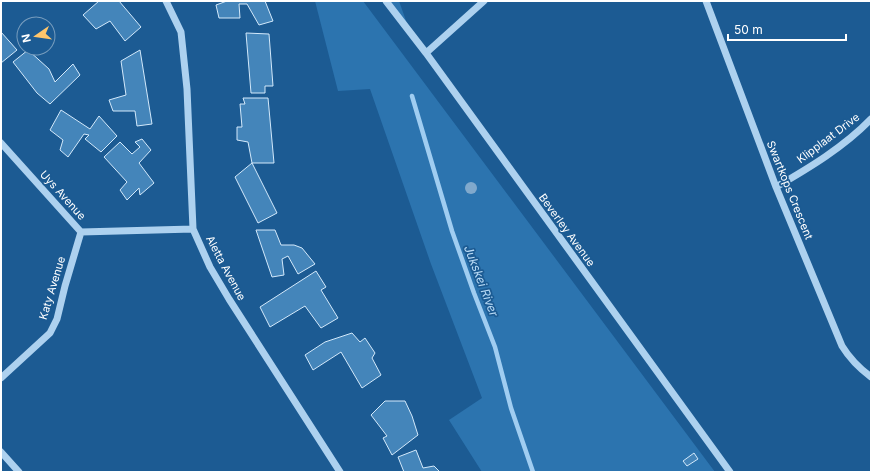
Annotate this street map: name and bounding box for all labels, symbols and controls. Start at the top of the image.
north arrow [16,16,56,56]
scale bar [728,16,846,42]
text: 50 m [734,22,763,37]
text: N [18,33,34,44]
street label: Klipplaat Drive [794,110,862,166]
street label: Swartkops Crescent [764,139,816,242]
street label: Uys Avenue [37,167,89,223]
street label: Beverley Avenue [536,191,598,269]
street label: Aletta Avenue [203,233,249,303]
water label: Jukskei River [461,243,502,319]
street label: Katy Avenue [36,255,68,321]

